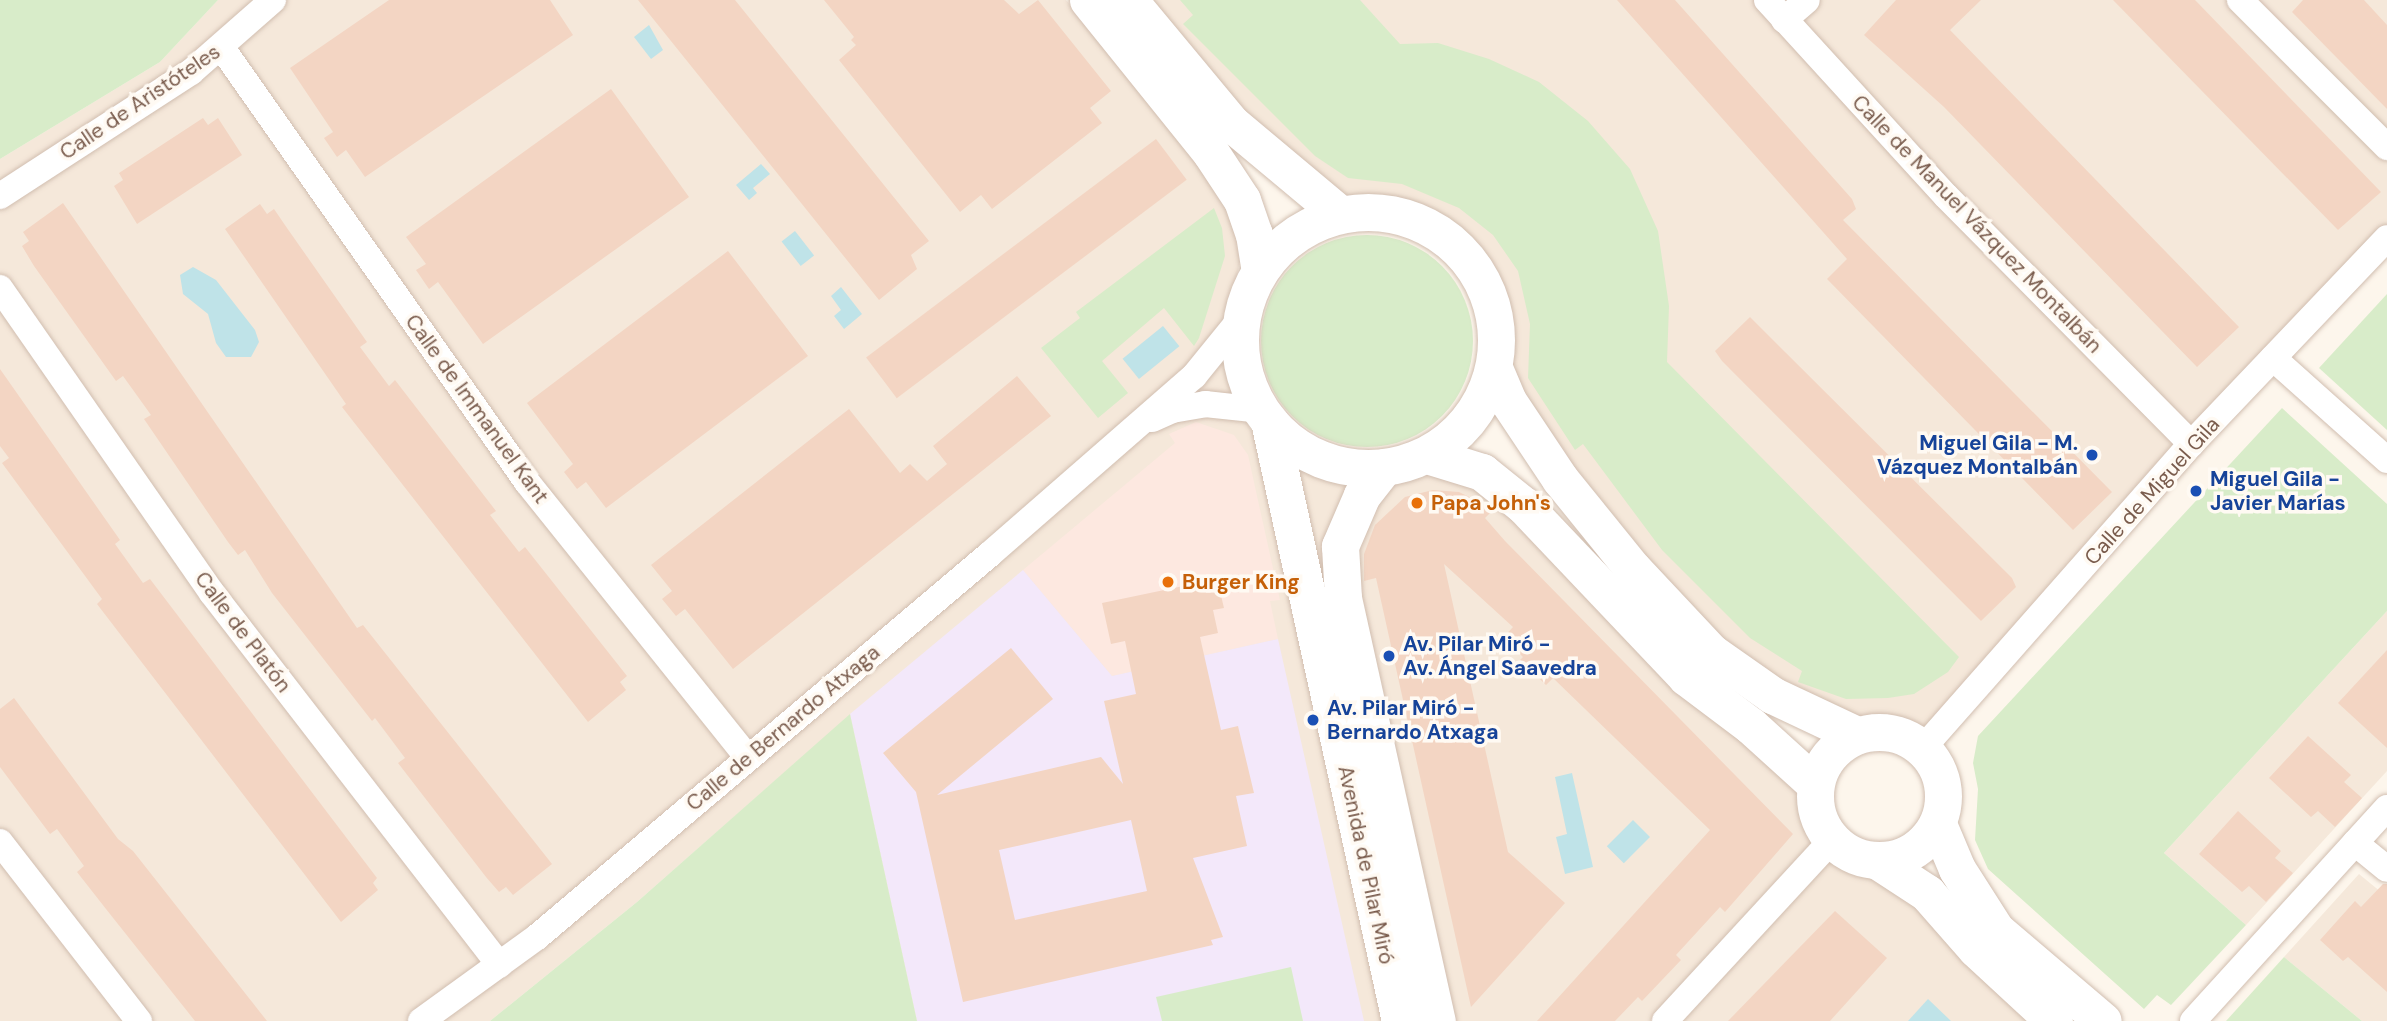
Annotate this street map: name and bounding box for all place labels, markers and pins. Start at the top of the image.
place label: Miguel Gila - M. Vázquez Montalbán [1877,430,2078,480]
marker: Miguel Gila - M. Vázquez Montalbán [2084,447,2100,463]
place label: Miguel Gila - Javier Marías [2210,466,2346,516]
marker: Miguel Gila - Javier Marías [2188,483,2204,499]
place label: Papa John's [1431,490,1551,516]
marker: Papa John's [1409,495,1425,511]
place label: Burger King [1182,569,1300,595]
marker: Burger King [1160,574,1176,590]
place label: Av. Pilar Miró - Av. Ángel Saavedra [1403,631,1597,681]
marker: Av. Pilar Miró - Av. Ángel Saavedra [1381,648,1397,664]
place label: Av. Pilar Miró - Bernardo Atxaga [1327,695,1499,745]
marker: Av. Pilar Miró - Bernardo Atxaga [1305,712,1321,728]

